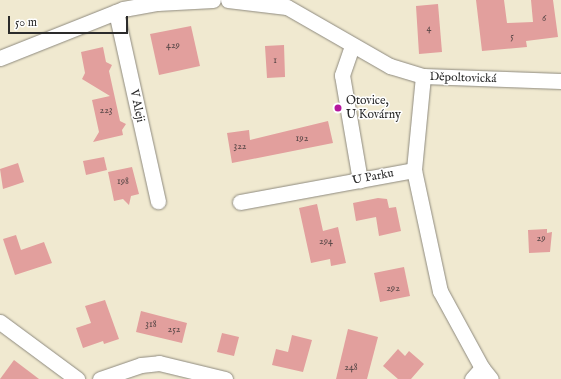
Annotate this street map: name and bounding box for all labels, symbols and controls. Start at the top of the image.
scale bar [10,8,130,34]
house number: 6 [542,13,546,25]
text: 50 m [15,15,37,30]
house number: 4 [427,23,431,35]
house number: 5 [510,31,514,43]
house number: 429 [166,40,180,52]
house number: 1 [273,55,277,67]
street label: Děpoltovická [429,70,497,86]
street label: V Aleji [126,88,148,124]
place label: Otovice, U Kovárny [346,94,401,122]
marker: Otovice, U Kovárny [333,103,343,113]
house number: 223 [99,105,113,117]
house number: 192 [296,133,308,145]
house number: 322 [233,141,247,153]
street label: U Parku [351,166,395,188]
house number: 198 [117,176,129,188]
house number: 29 [536,233,546,245]
house number: 294 [319,236,333,248]
house number: 292 [386,283,400,295]
house number: 318 [145,319,157,331]
house number: 252 [168,324,180,336]
house number: 248 [344,362,358,374]

